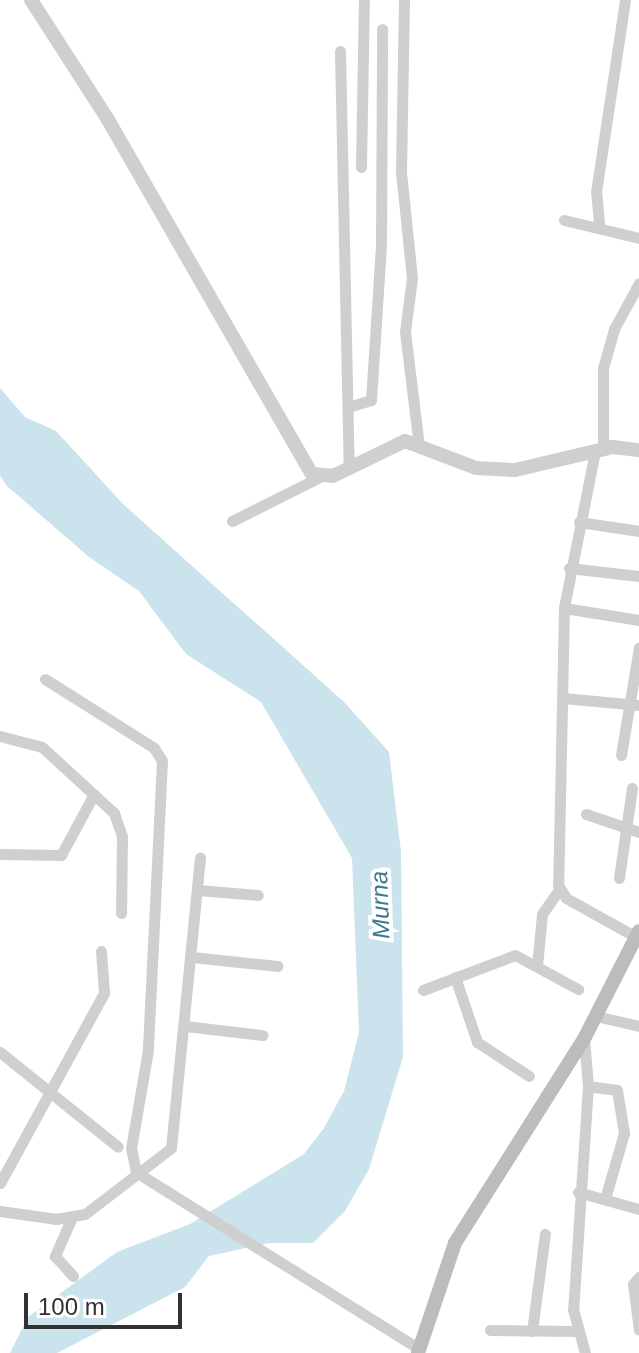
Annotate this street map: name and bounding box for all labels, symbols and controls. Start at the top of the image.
water label: Murna [364,871,396,939]
scale bar [28,1277,186,1327]
text: 100 m [38,1293,105,1320]

